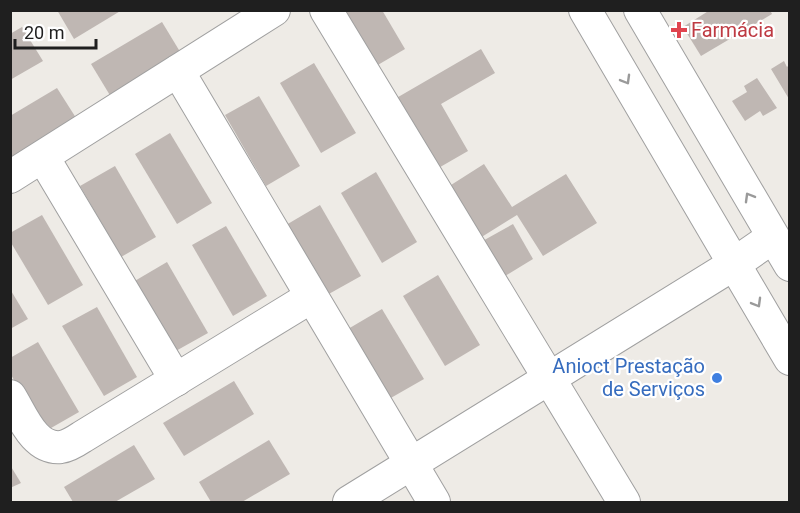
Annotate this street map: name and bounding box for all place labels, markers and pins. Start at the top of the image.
place label: Farmácia [691,18,774,42]
marker: Farmácia [672,23,686,37]
place label: Anioct Prestação de Serviços [552,354,705,401]
marker: Anioct Prestação de Serviços [710,371,724,385]

